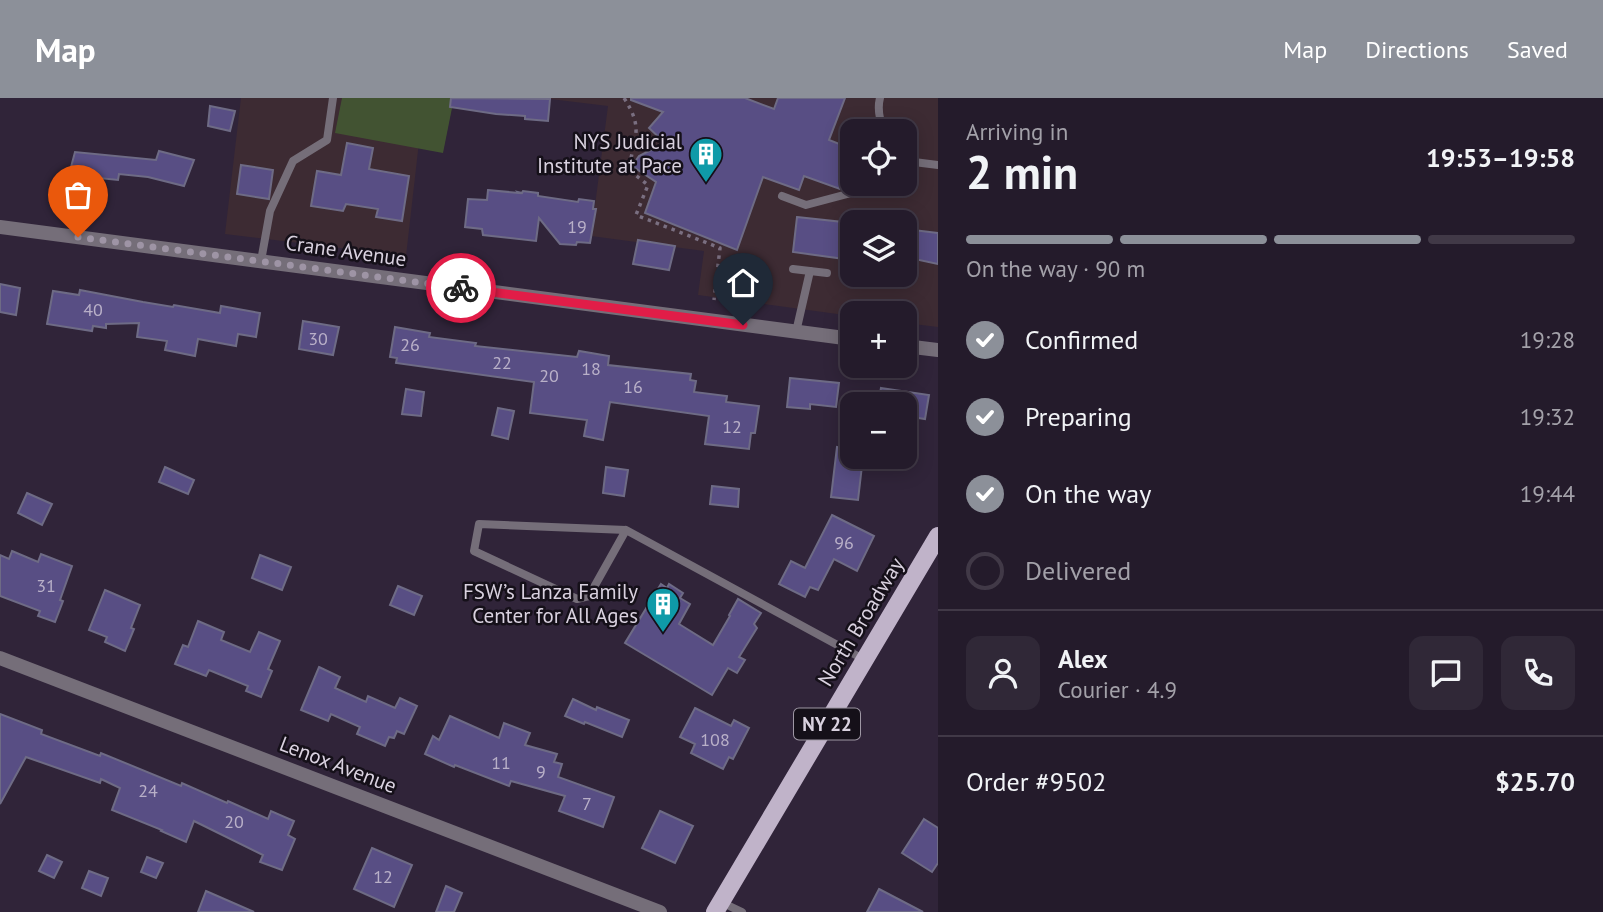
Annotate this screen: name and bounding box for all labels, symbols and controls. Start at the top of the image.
text: Map [35,28,96,71]
text: Map [1283,34,1327,65]
text: Directions [1365,34,1469,65]
text: Saved [1507,34,1568,65]
text: Arriving in [966,117,1068,146]
map controls [840,119,917,469]
button: locate [840,119,917,196]
place label: NYS Judicial Institute at Pace [537,128,682,179]
building icon: NYS Judicial Institute at Pace [687,135,725,184]
text: 19:53–19:58 [1426,141,1575,174]
text: 2 min [966,142,1078,202]
pin [48,165,108,237]
icon: bag [59,176,97,214]
button: layers [840,210,917,287]
house number: 19 [567,215,587,238]
street label: Crane Avenue [284,229,408,272]
courier [426,253,496,323]
pin [713,253,773,325]
text: On the way · 90 m [966,254,1145,283]
icon: home [724,264,762,302]
icon: bike [442,269,480,307]
house number: 40 [83,298,103,321]
button: + [840,301,917,378]
icon: check [966,321,1004,359]
text: Confirmed [1025,323,1138,356]
text: 19:28 [1520,325,1575,354]
house number: 30 [308,327,328,350]
house number: 26 [400,333,420,356]
house number: 22 [492,351,512,374]
house number: 18 [581,357,601,380]
house number: 20 [539,364,559,387]
house number: 16 [623,375,643,398]
button: − [840,392,917,469]
icon: check [966,398,1004,436]
text: Preparing [1025,400,1132,433]
text: 19:32 [1520,402,1575,431]
house number: 12 [722,415,742,438]
icon: check [966,475,1004,513]
text: On the way [1025,477,1151,510]
text: 19:44 [1520,479,1575,508]
house number: 96 [834,531,854,554]
street label: North Broadway [812,552,910,691]
text: Delivered [1025,554,1131,587]
house number: 31 [36,574,56,597]
place label: FSW’s Lanza Family Center for All Ages [463,578,638,629]
building icon: FSW’s Lanza Family Center for All Ages [644,585,682,634]
button: person [966,636,1040,710]
button: chat [1409,636,1483,710]
button: phone [1501,636,1575,710]
text: Alex [1058,642,1108,675]
text: Courier · 4.9 [1058,675,1177,704]
road number: NY 22 [794,708,860,740]
house number: 108 [700,728,730,751]
street label: Lenox Avenue [276,730,401,799]
house number: 11 [491,751,511,774]
house number: 9 [536,760,546,783]
text: Order #9502 [966,765,1106,798]
text: $25.70 [1495,765,1575,798]
house number: 24 [138,779,158,802]
house number: 7 [582,792,592,815]
house number: 20 [224,810,244,833]
house number: 12 [373,865,393,888]

